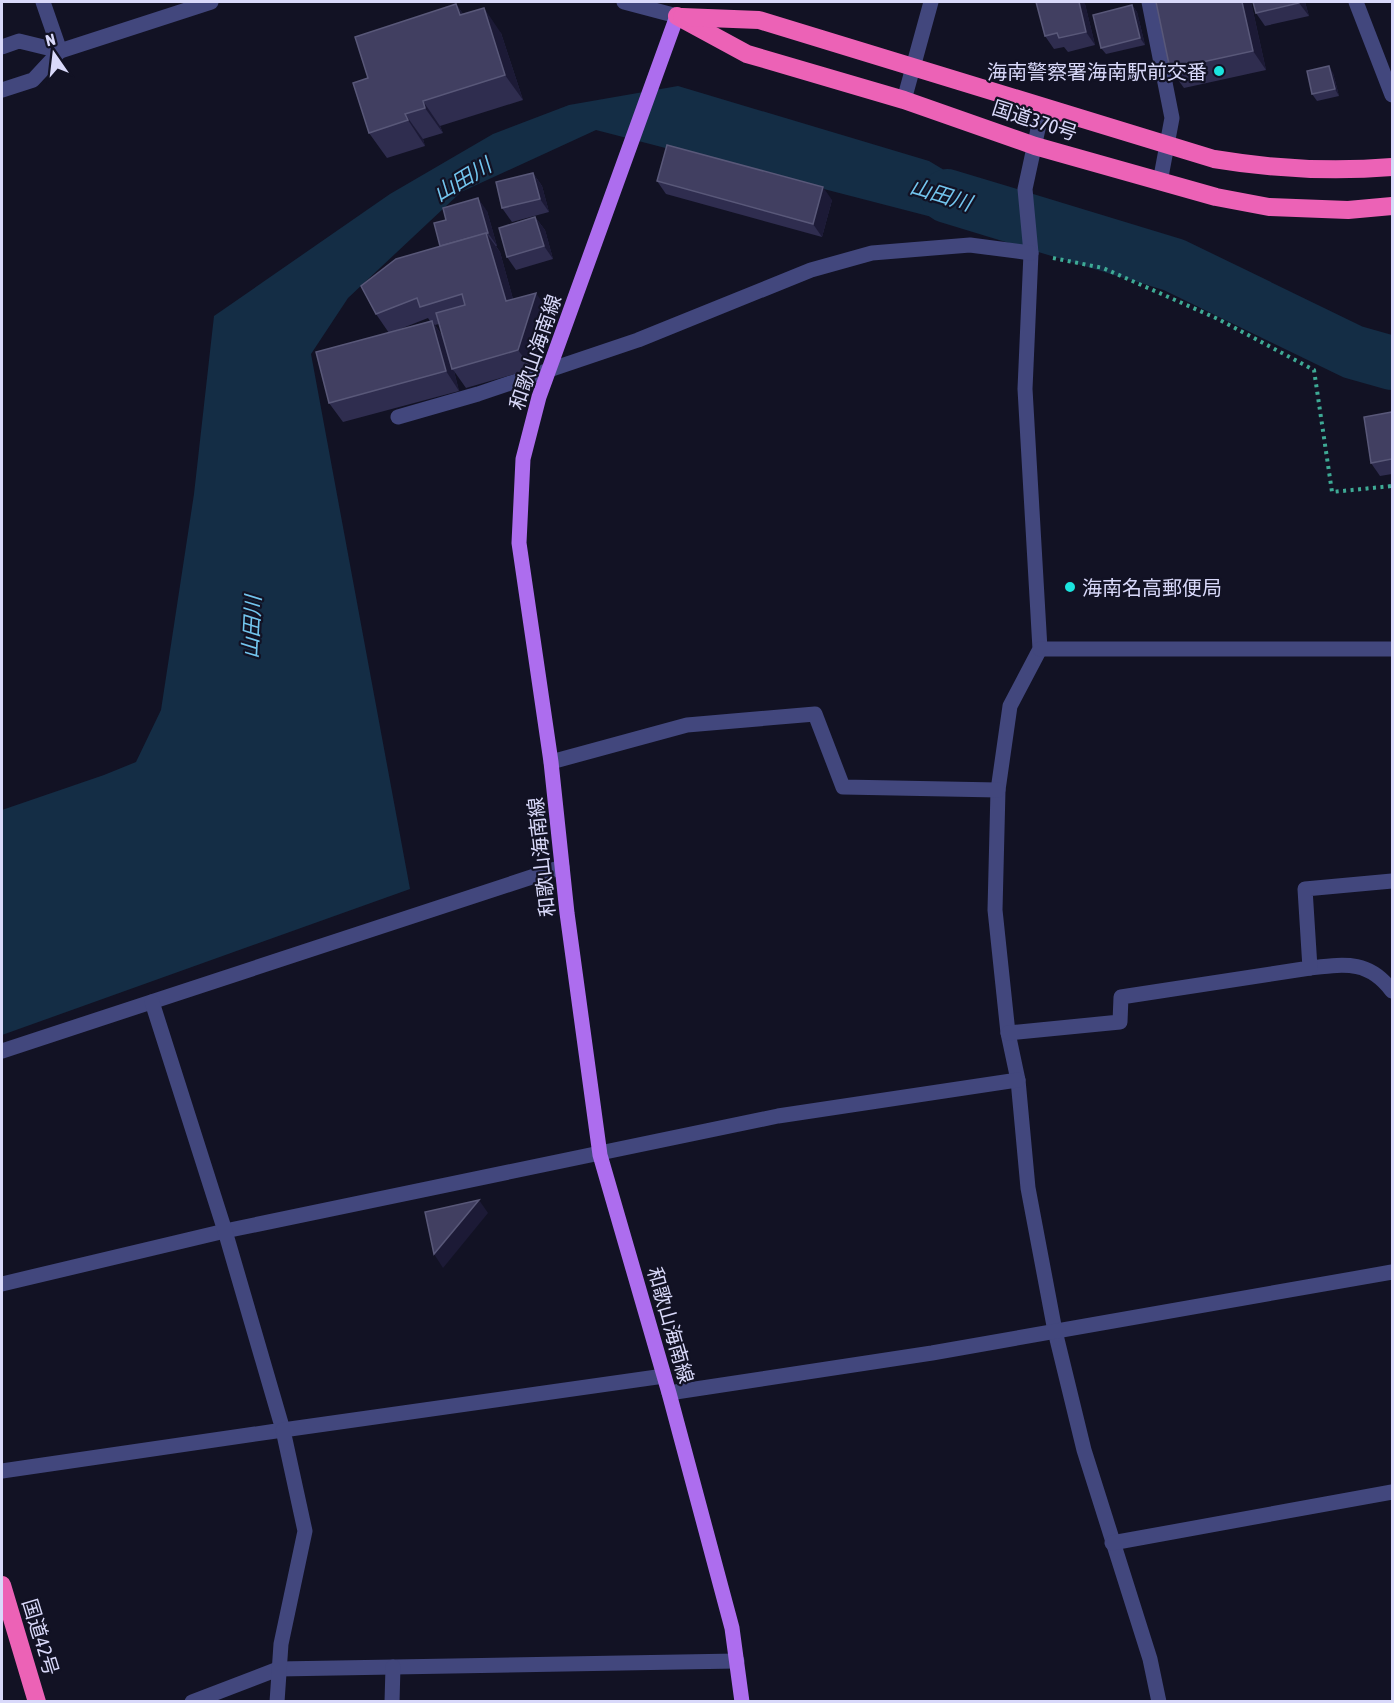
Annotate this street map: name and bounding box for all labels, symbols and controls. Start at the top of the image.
north arrow [24,24,84,84]
text: N [44,30,57,49]
place label: 海南警察署海南駅前交番 [987,60,1207,83]
marker: 海南警察署海南駅前交番 [1212,64,1226,78]
street label: 国道370号 [990,95,1080,145]
water label: 山田川 [429,151,497,206]
water label: 山田川 [907,173,977,215]
street label: 和歌山海南線 [505,292,565,412]
place label: 海南名高郵便局 [1082,576,1222,599]
marker: 海南名高郵便局 [1063,580,1077,594]
water label: 山田川 [237,593,265,659]
street label: 和歌山海南線 [523,796,559,918]
street label: 和歌山海南線 [643,1264,699,1386]
street label: 国道42号 [18,1596,64,1678]

